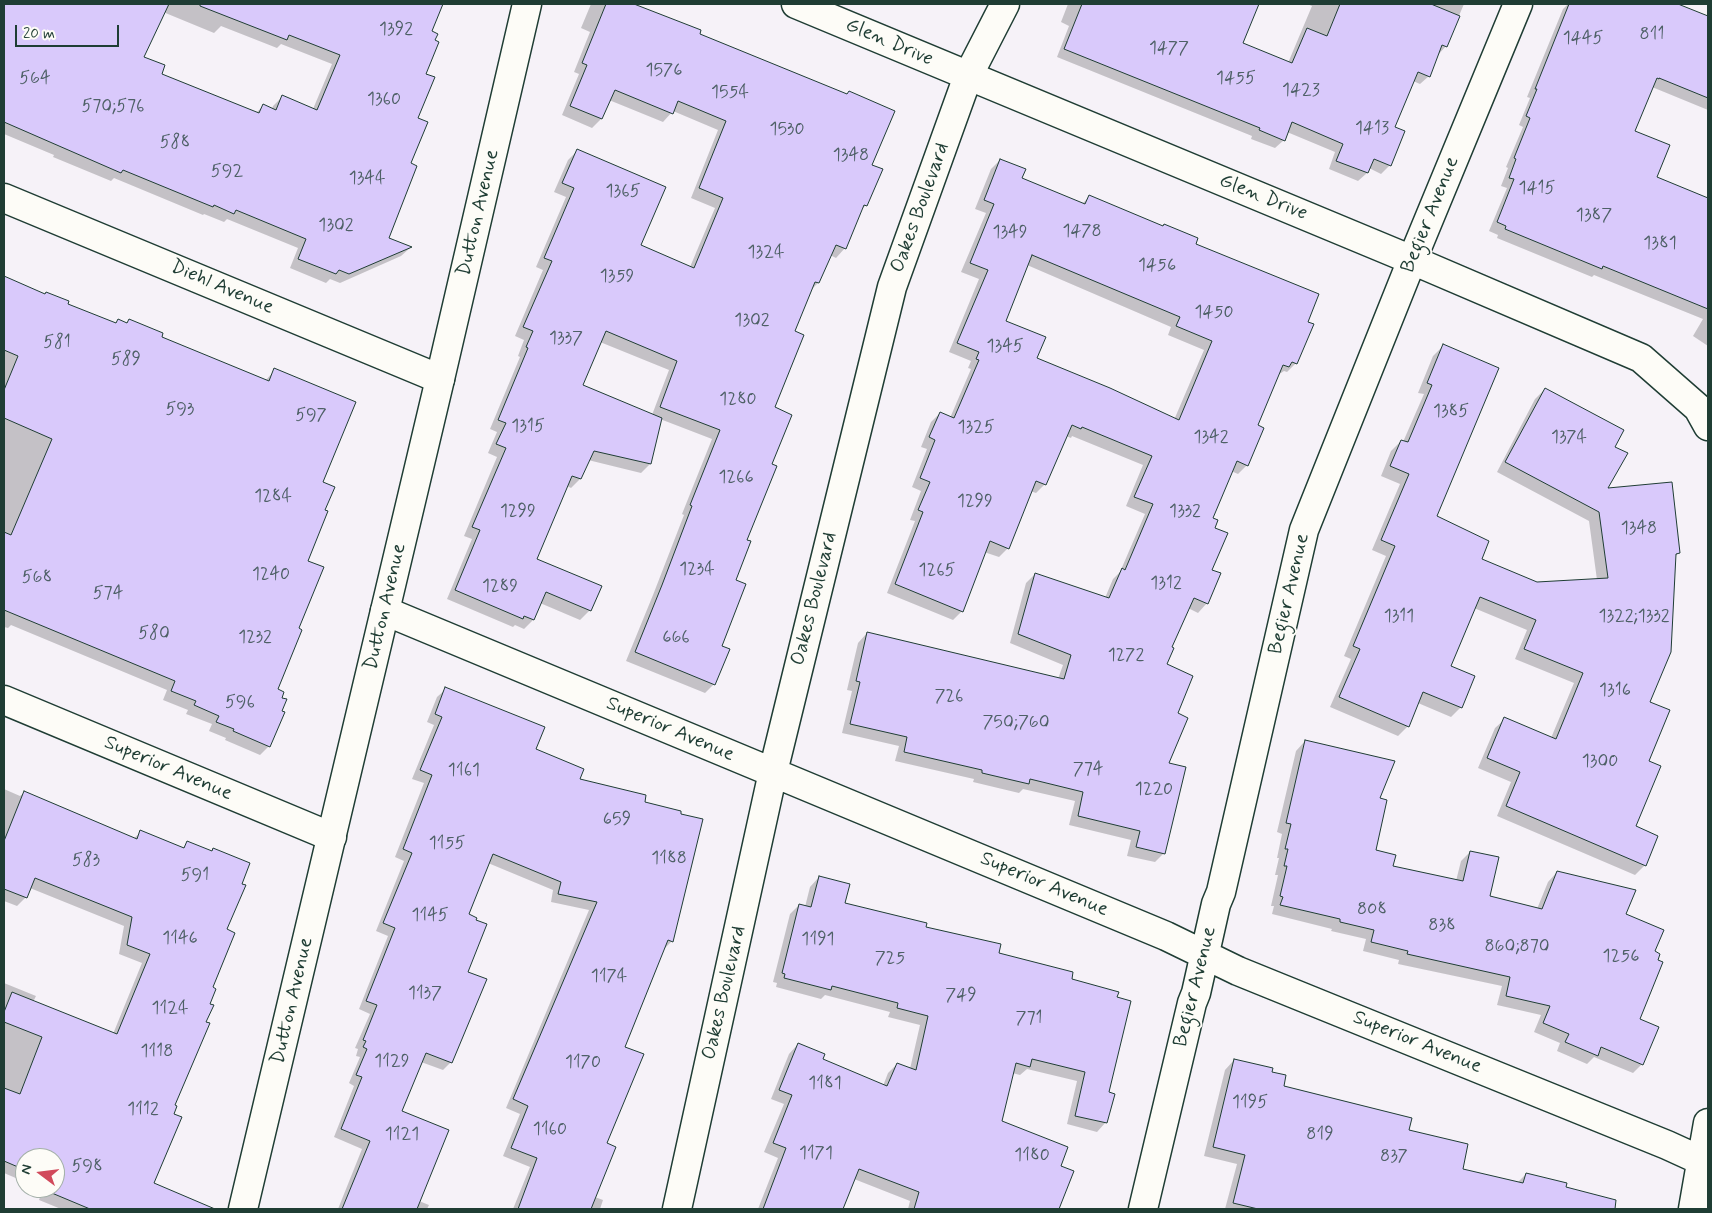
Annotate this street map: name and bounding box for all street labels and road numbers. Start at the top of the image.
street label: Glen Drive [842,14,936,72]
street label: Oakes Boulevard [886,140,956,276]
street label: Dutton Avenue [453,147,505,279]
street label: Begier Avenue [1397,153,1465,277]
street label: Glen Drive [1215,169,1311,227]
street label: Diehl Avenue [167,255,277,321]
street label: Oakes Boulevard [787,530,843,668]
street label: Begier Avenue [1264,531,1316,657]
street label: Dutton Avenue [360,541,412,673]
street label: Superior Avenue [602,692,738,768]
street label: Superior Avenue [100,731,236,807]
street label: Superior Avenue [976,847,1112,923]
street label: Oakes Boulevard [698,924,752,1062]
street label: Begier Avenue [1169,924,1223,1050]
street label: Dutton Avenue [267,935,319,1067]
street label: Superior Avenue [1349,1006,1485,1080]

